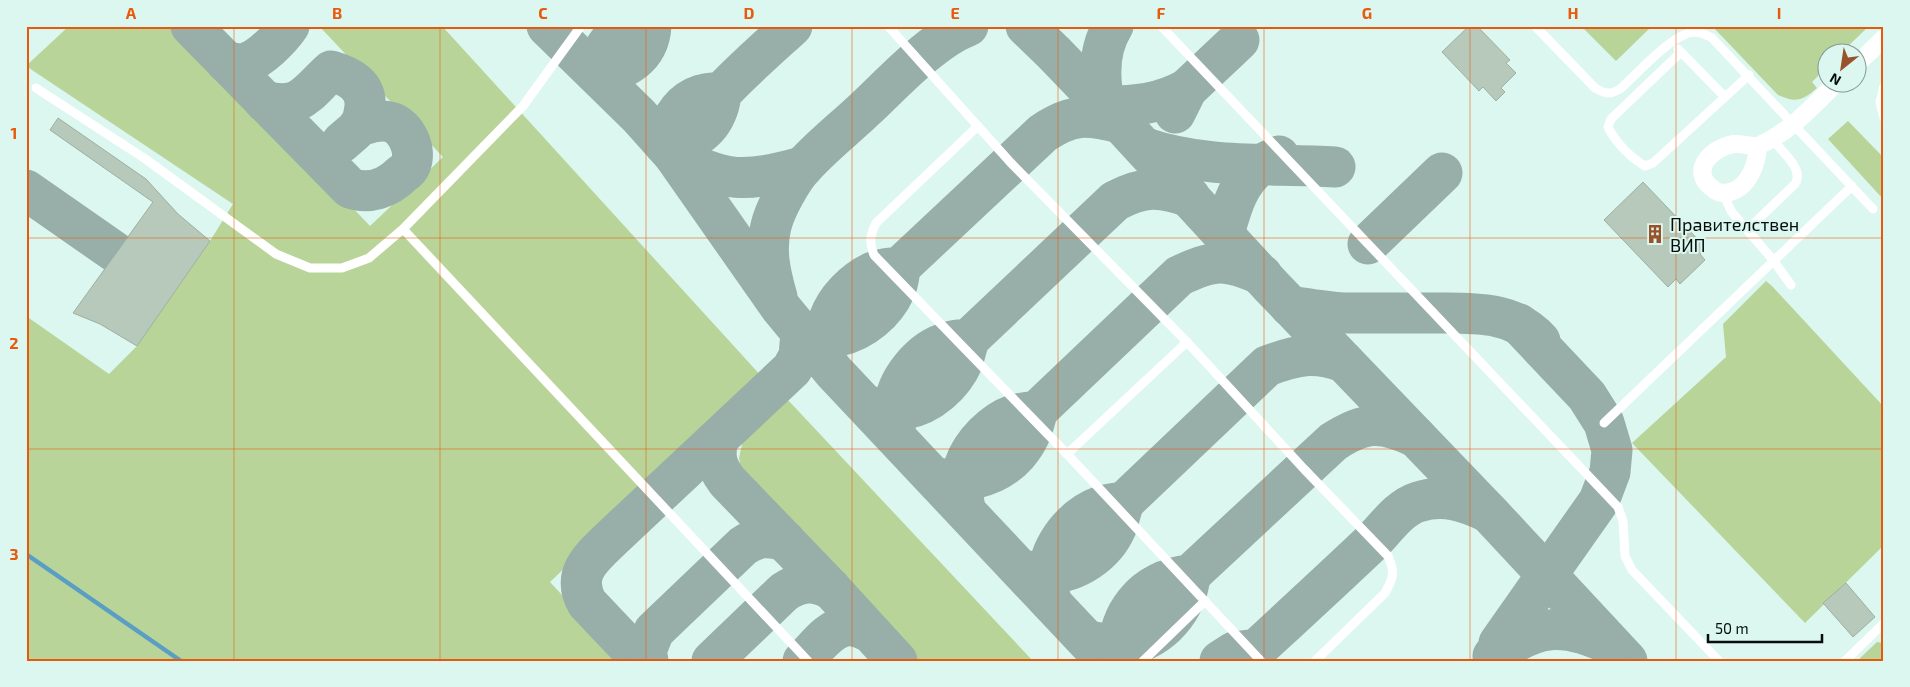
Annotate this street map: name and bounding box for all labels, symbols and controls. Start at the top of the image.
text: A [126,3,137,22]
text: B [332,3,342,22]
text: C [538,3,548,22]
text: D [744,3,755,22]
text: E [950,3,960,22]
text: F [1157,3,1166,22]
text: G [1362,3,1372,22]
text: H [1567,3,1579,22]
text: I [1777,3,1781,22]
north arrow [1818,42,1868,92]
text: N [1827,70,1844,90]
text: 1 [11,123,17,142]
place label: Правителствен ВИП [1670,213,1799,256]
building icon: Правителствен ВИП [1644,223,1666,245]
text: 2 [9,333,19,352]
text: 3 [9,544,19,563]
scale bar [1708,612,1821,644]
text: 50 m [1715,619,1749,637]

